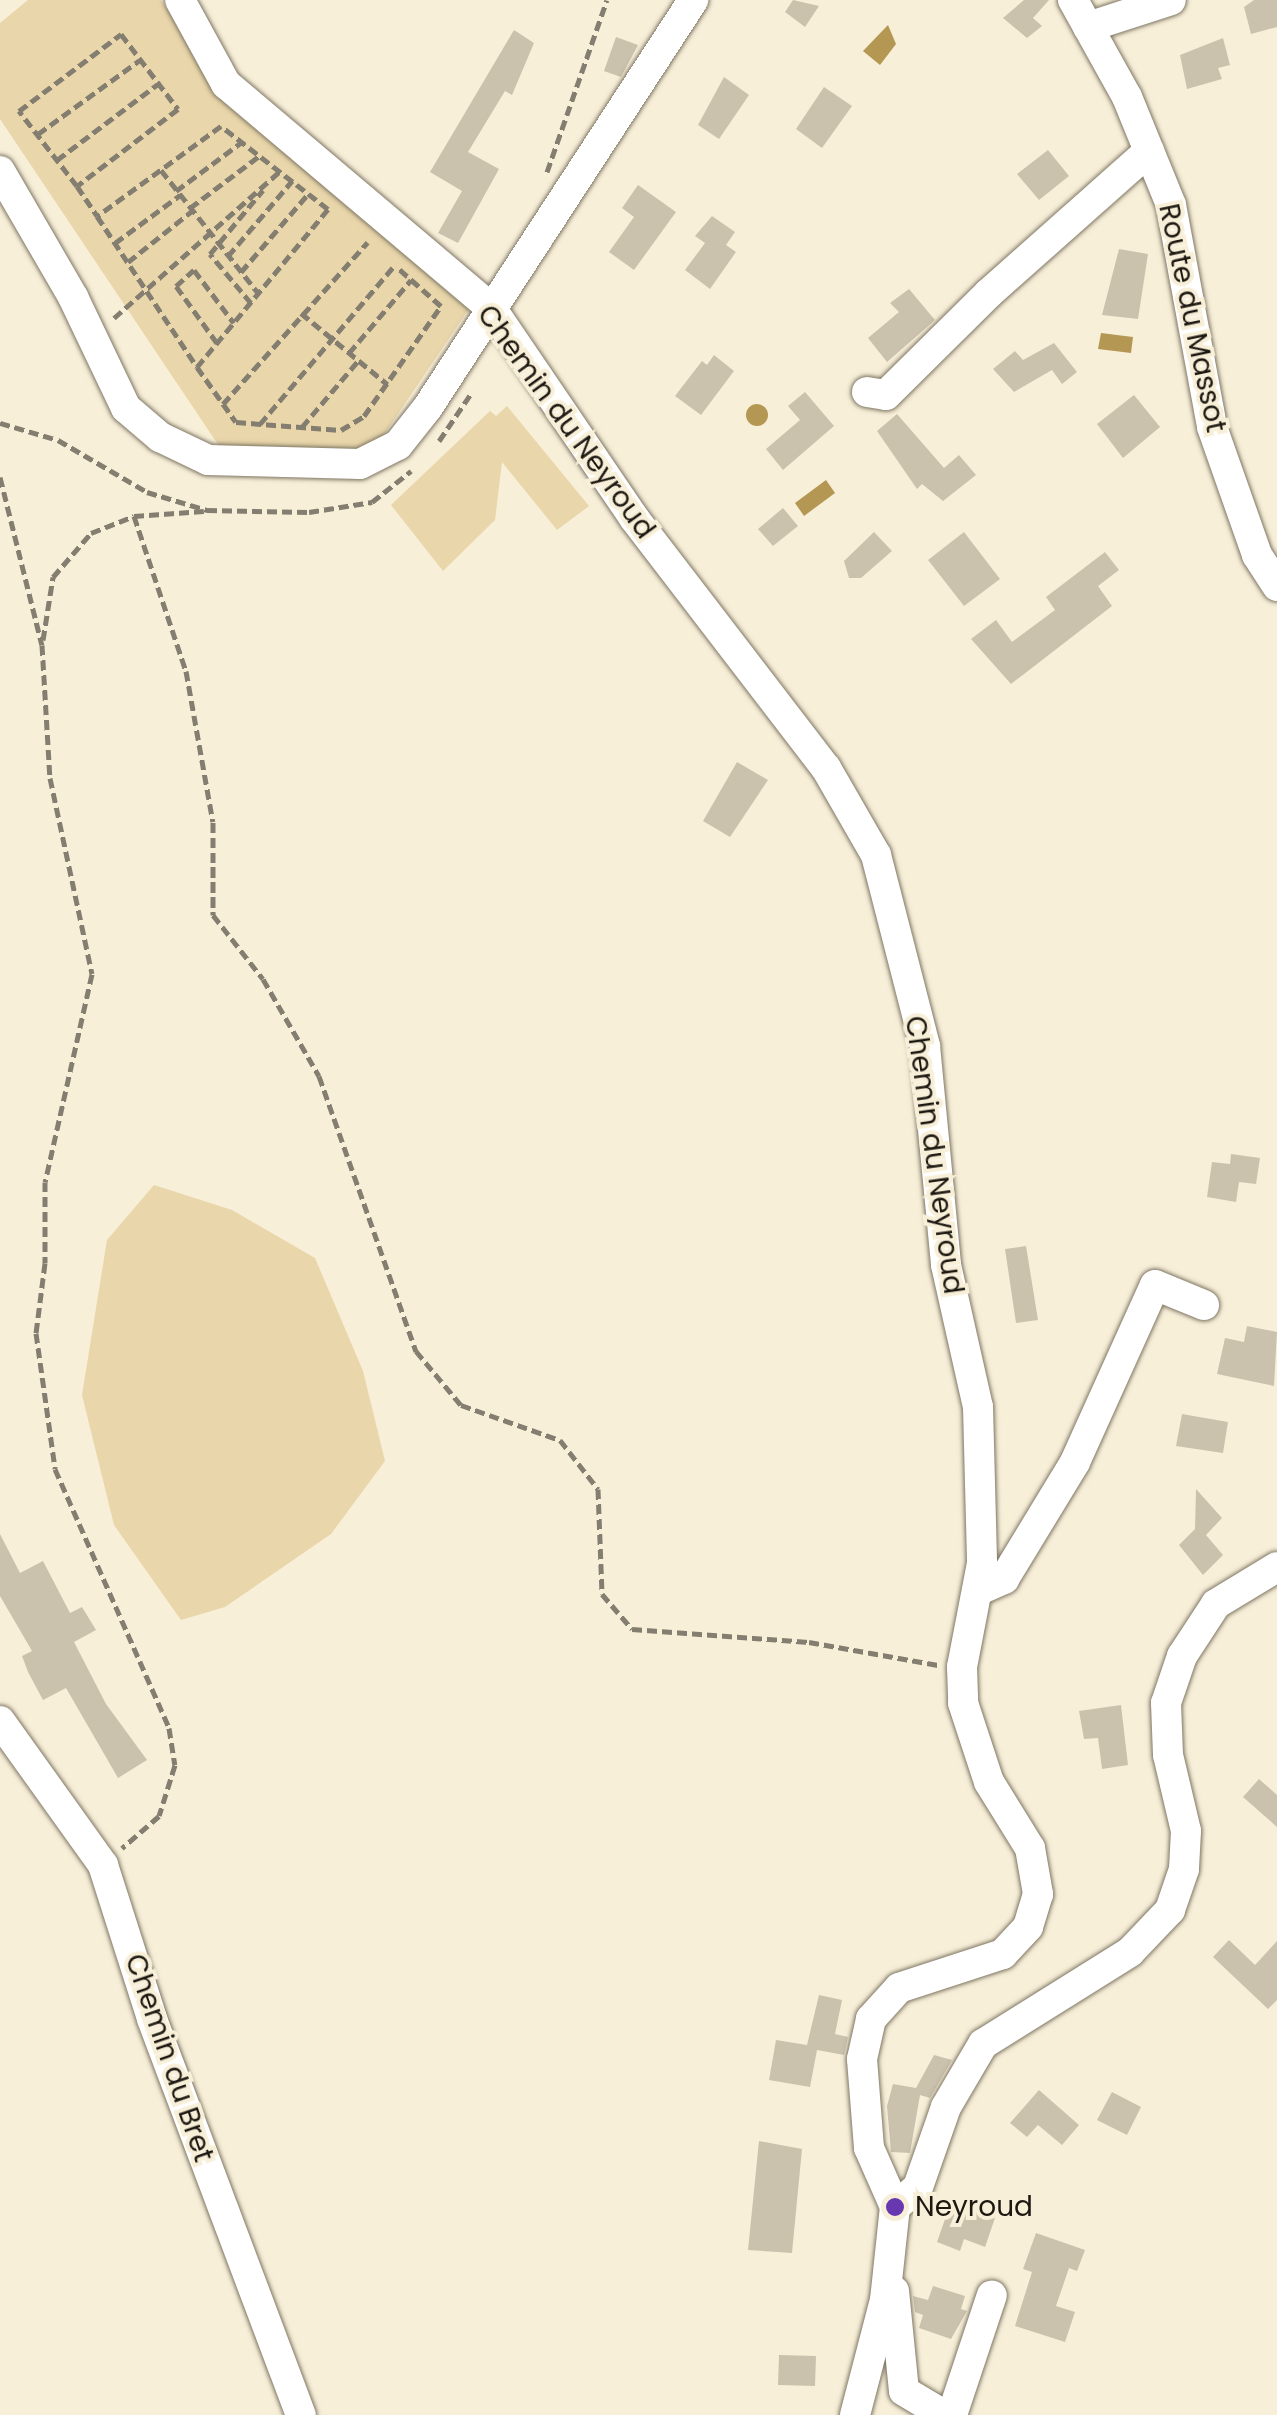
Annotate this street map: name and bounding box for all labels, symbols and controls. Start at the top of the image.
street label: Route du Massot [1151,201,1233,435]
street label: Chemin du Neyroud [470,299,662,545]
street label: Chemin du Neyroud [898,1014,970,1296]
street label: Chemin du Bret [118,1950,220,2166]
place label: Neyroud [915,2190,1033,2224]
marker: Neyroud [884,2196,906,2218]

